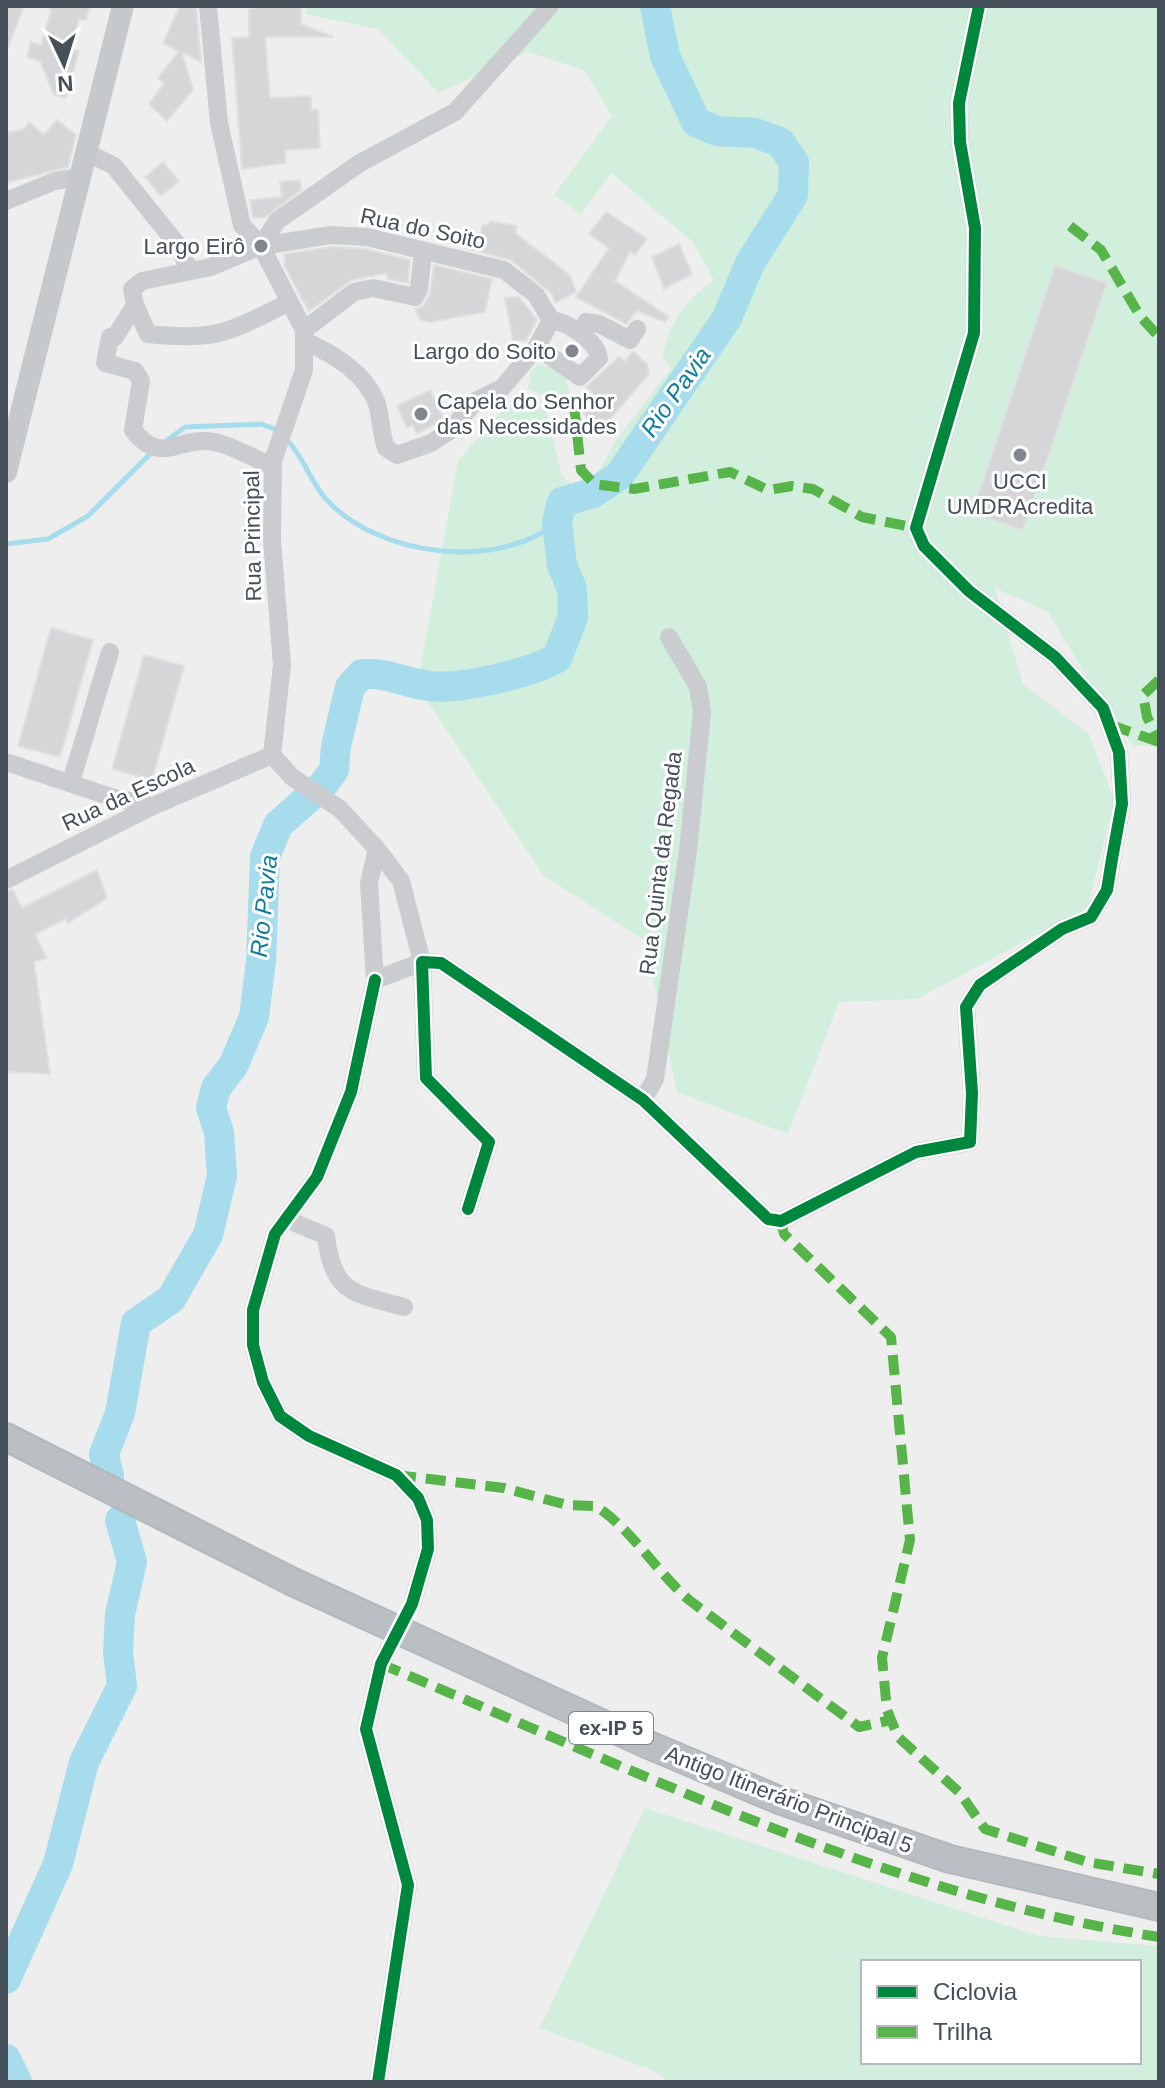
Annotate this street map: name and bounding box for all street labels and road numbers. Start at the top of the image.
street label: Rua do Soito [358,203,488,254]
street label: Rua Principal [239,470,266,602]
street label: Rua Quinta da Regada [634,749,687,976]
street label: Rua da Escola [58,753,199,836]
road number: ex-IP 5 [569,1712,653,1744]
street label: Antigo Itinerário Principal 5 [662,1741,916,1858]

